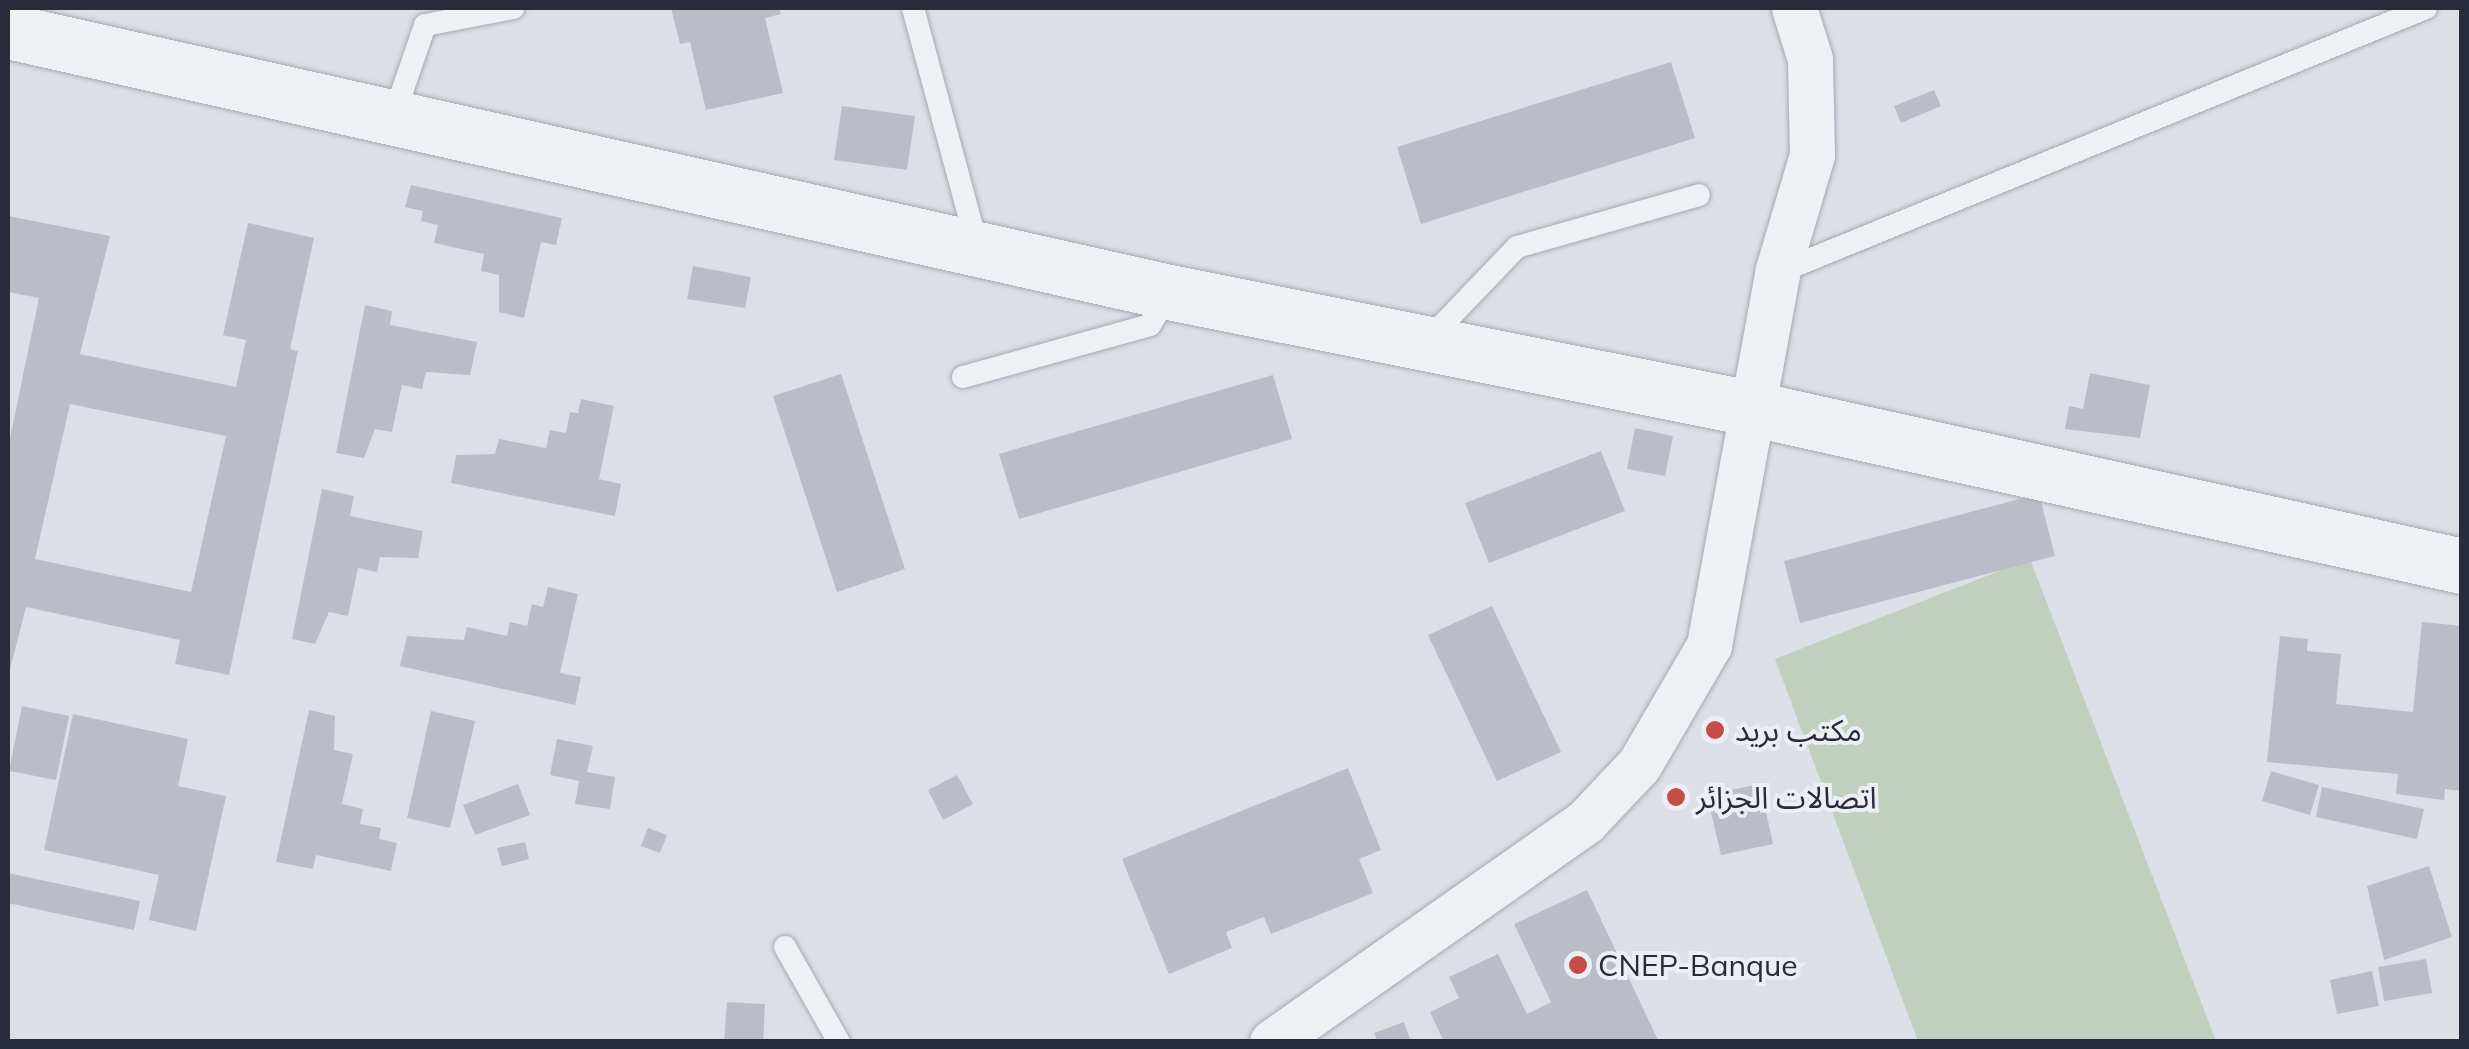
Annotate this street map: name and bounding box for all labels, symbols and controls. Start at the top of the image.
place label: مكتب بريد [1735,712,1862,748]
marker: مكتب بريد [1704,719,1726,741]
place label: اتصالات الجزائر [1696,779,1877,815]
marker: اتصالات الجزائر [1665,786,1687,808]
place label: CNEP-Banque [1598,947,1798,983]
marker: CNEP-Banque [1567,954,1589,976]

